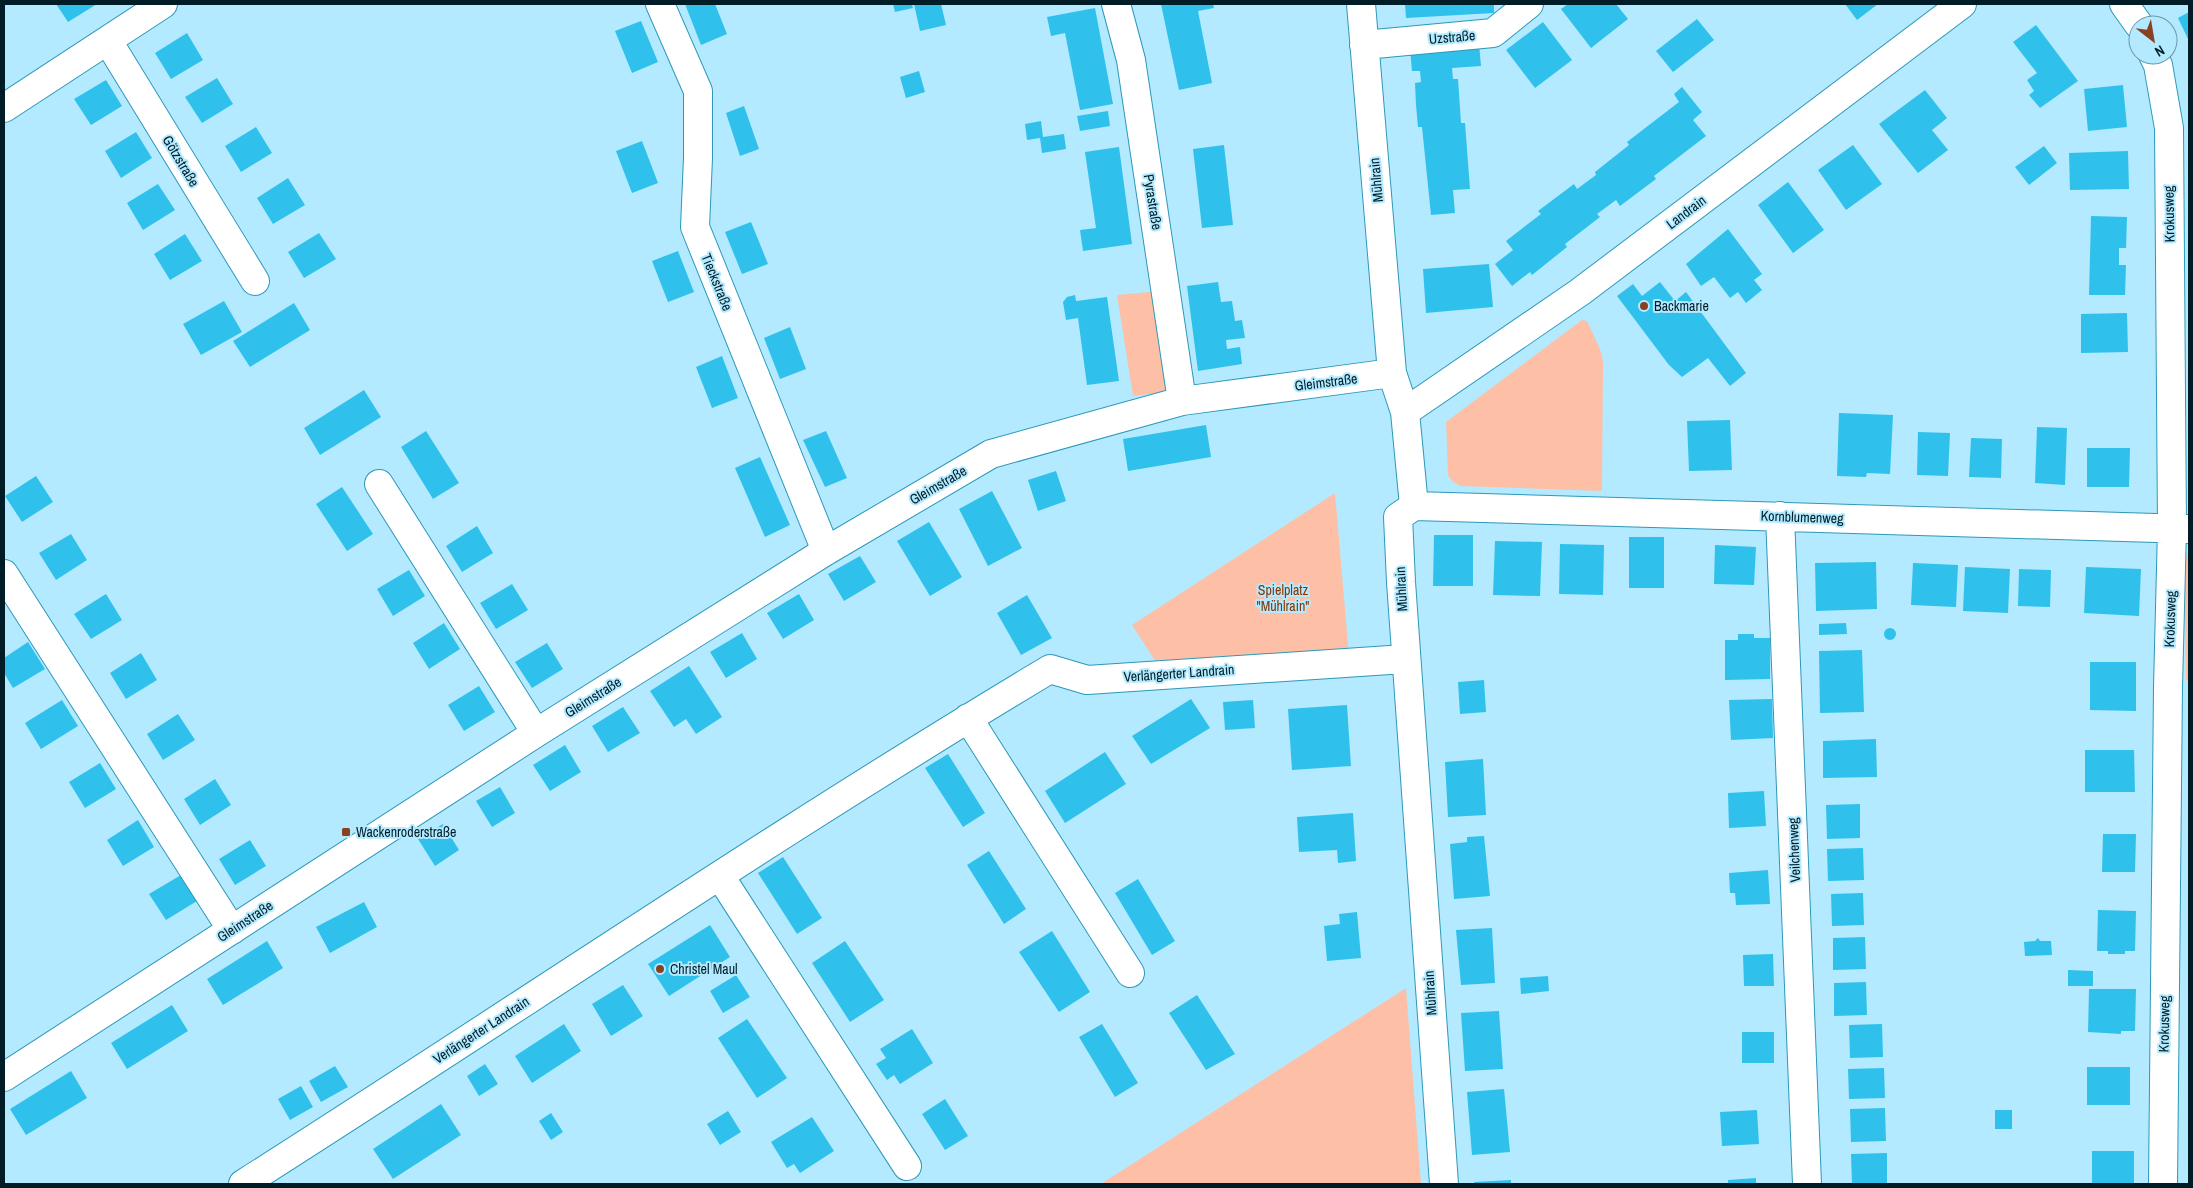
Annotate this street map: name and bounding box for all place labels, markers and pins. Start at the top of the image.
place label: Backmarie [1654,297,1709,315]
marker: Backmarie [1638,300,1650,312]
place label: Wackenroderstraße [356,823,456,841]
marker: Wackenroderstraße [340,826,352,838]
place label: Christel Maul [670,960,738,978]
marker: Christel Maul [654,963,666,975]

